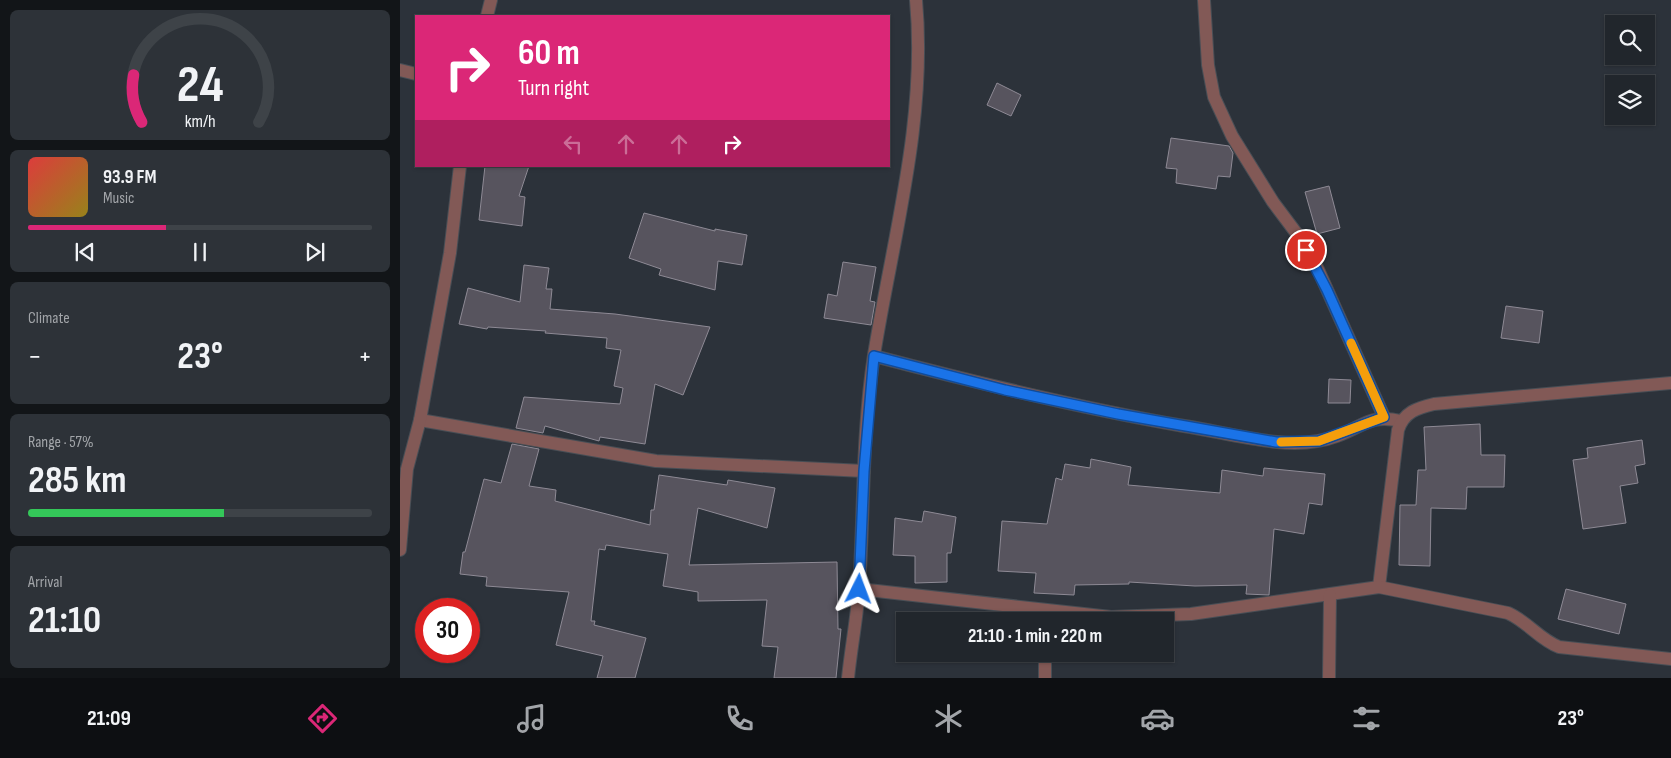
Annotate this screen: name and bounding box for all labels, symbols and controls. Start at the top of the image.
map controls [1605,15,1655,125]
button: search [1605,15,1655,65]
text: 60 m [518,32,580,75]
icon: right [435,35,500,100]
text: 24 [177,54,223,117]
text: Turn right [518,75,589,102]
button: layers [1605,75,1655,125]
text: km/h [185,111,215,132]
icon: left [559,130,587,158]
icon: ahead [612,130,640,158]
icon: ahead [665,130,693,158]
icon: right [718,130,746,158]
text: 93.9 FM [103,166,157,189]
text: Music [103,189,134,208]
pin [1285,229,1327,271]
icon: arrive [1292,236,1320,264]
icon: previous [71,238,99,266]
icon: pause [186,238,214,266]
icon: next [301,238,329,266]
text: Climate [28,309,70,328]
text: 23° [177,334,223,379]
text: − [28,340,42,373]
text: + [358,340,372,373]
text: Range · 57% [28,433,94,452]
text: 285 km [28,458,126,503]
position arrow [832,562,884,614]
text: Arrival [28,573,62,592]
text: 21:10 [28,598,101,643]
speed limit sign: 30 [415,598,480,663]
text: 21:10 · 1 min · 220 m [968,625,1102,648]
icon: directions [305,701,340,736]
icon: music [514,701,549,736]
icon: phone [722,701,757,736]
icon: climate [931,701,966,736]
icon: car [1140,701,1175,736]
icon: filters [1349,701,1384,736]
text: 21:09 [87,705,131,732]
text: 23° [1558,705,1584,732]

